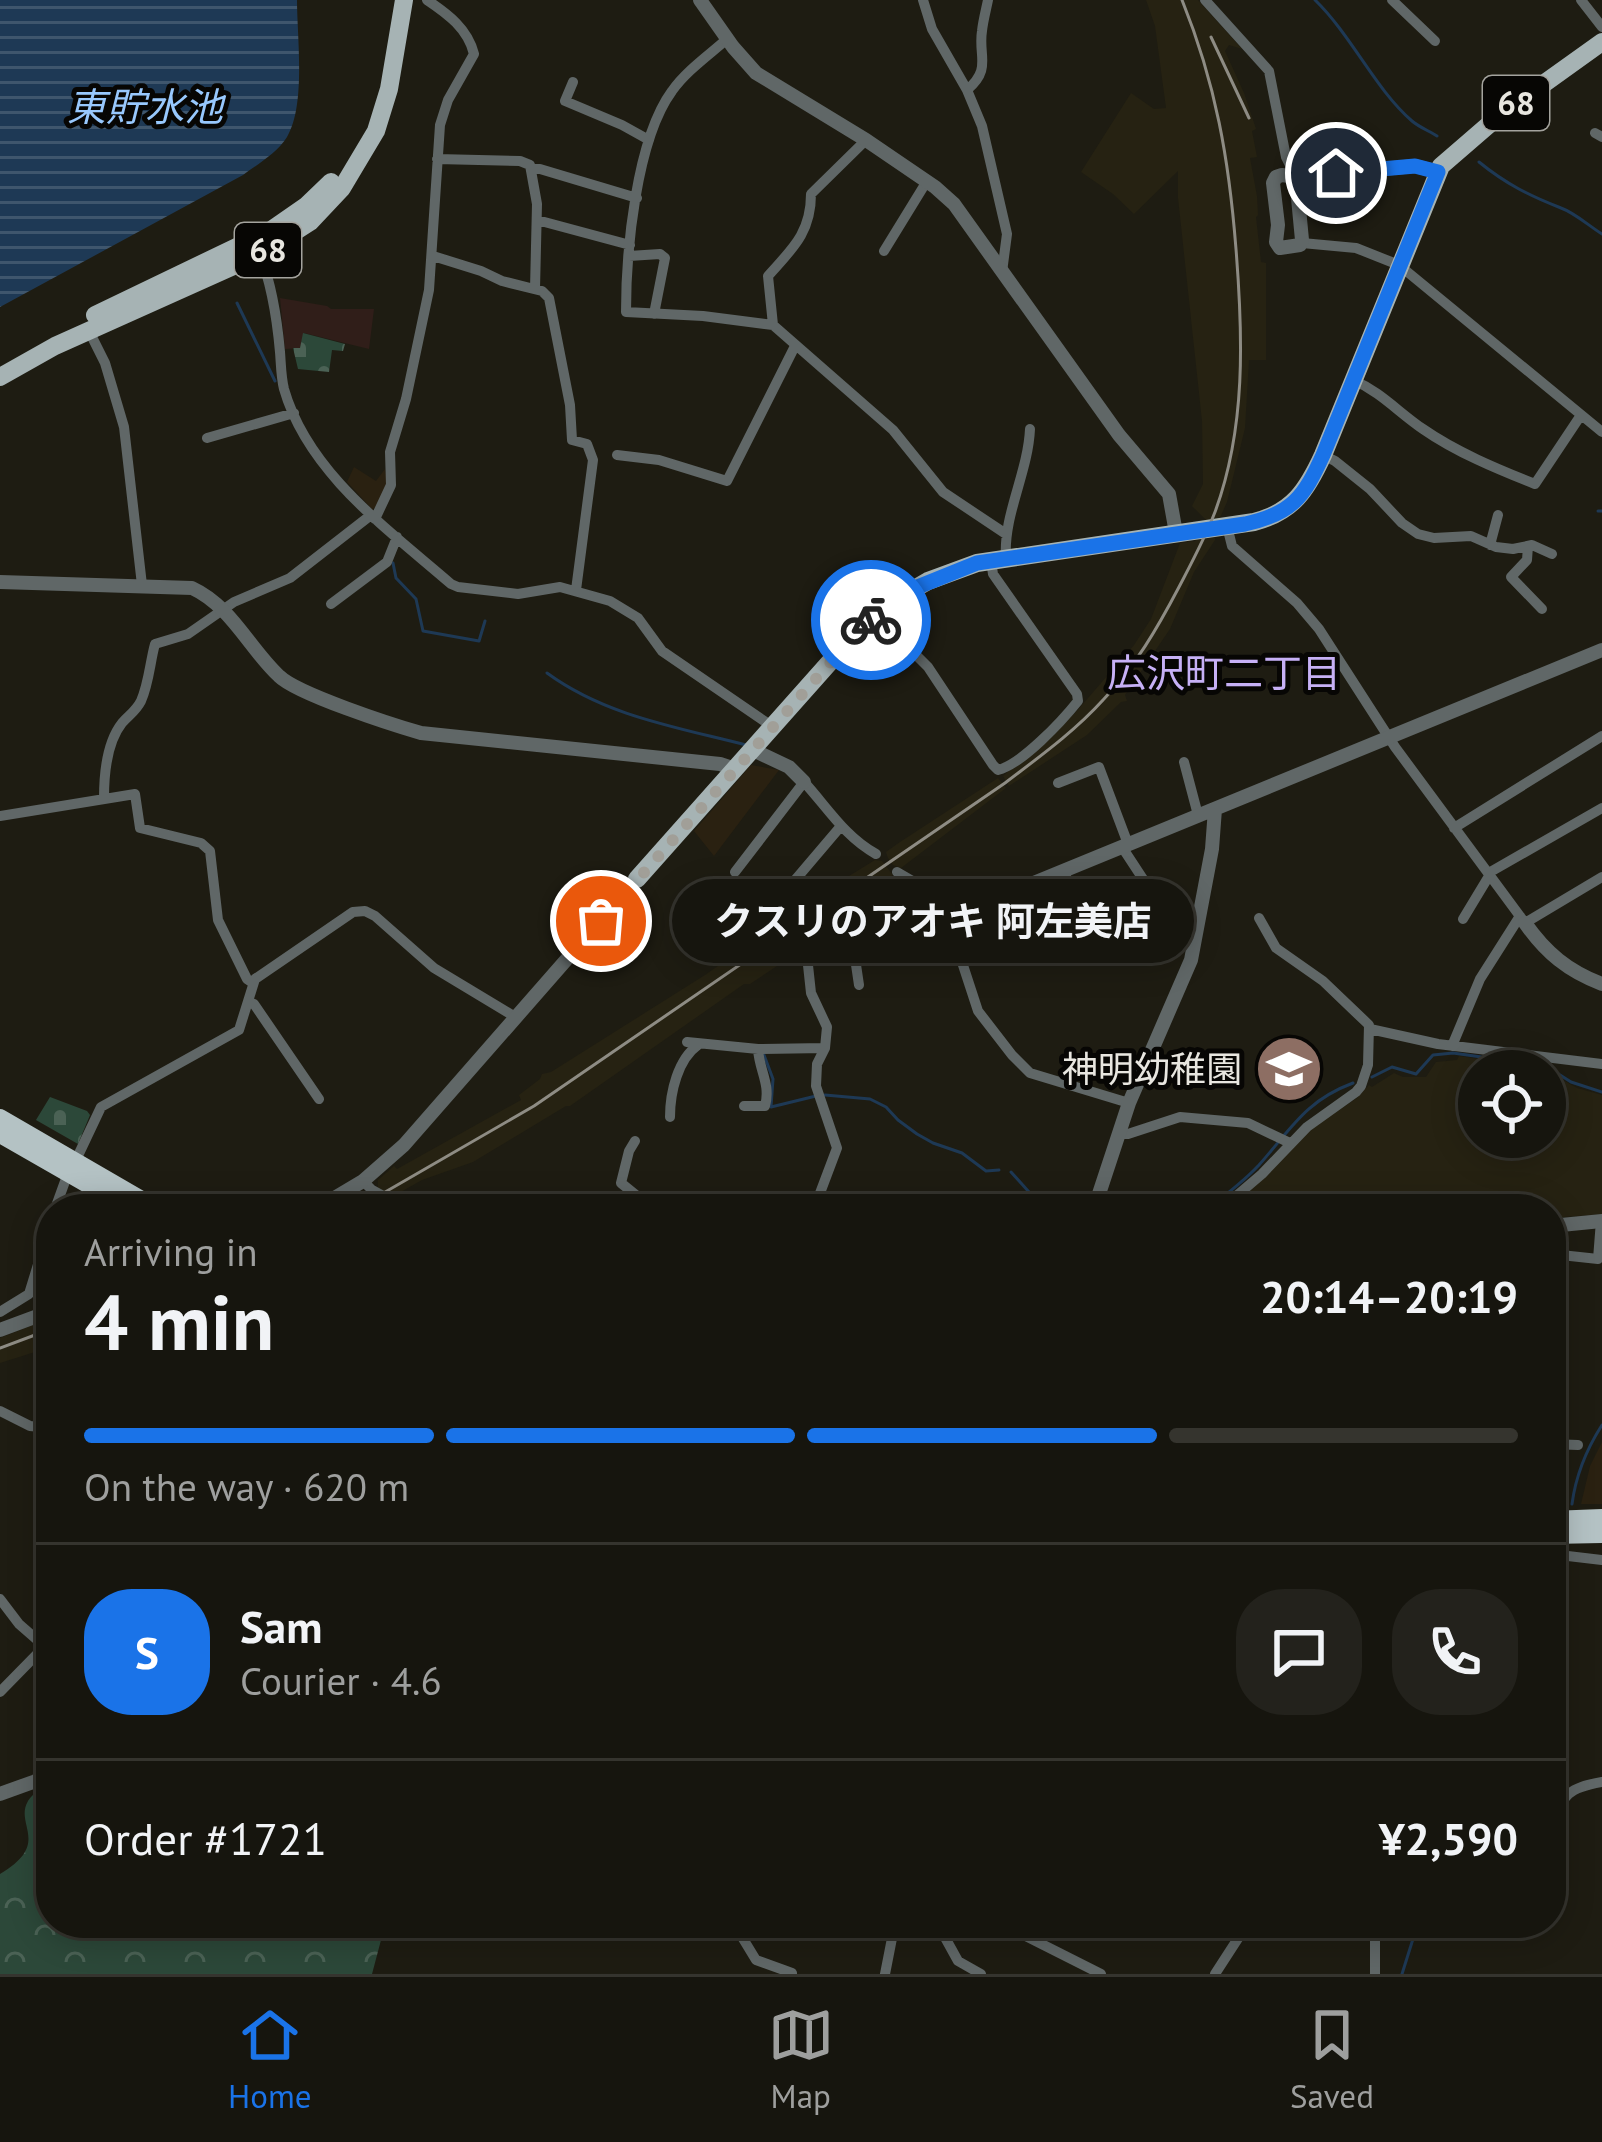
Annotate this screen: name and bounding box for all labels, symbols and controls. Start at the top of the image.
road number: 68 [1483,76,1549,130]
water label: 東貯水池 [67,81,227,132]
pin [1285,122,1387,224]
icon: home [1303,140,1369,206]
road number: 68 [235,223,301,277]
courier [811,560,931,680]
icon: bike [838,587,904,653]
district label: 広沢町二丁目 [1107,647,1341,698]
pin [550,870,652,972]
callout: クスリのアオキ 阿左美店 [673,879,1195,963]
icon: bag [568,888,634,954]
text: クスリのアオキ 阿左美店 [714,895,1152,946]
school or university icon: 神明幼稚園 [1254,1034,1324,1104]
place label: 神明幼稚園 [1062,1045,1242,1092]
map controls [1458,1050,1566,1158]
button: locate [1458,1050,1566,1158]
text: Arriving in [84,1226,258,1277]
text: 20:14–20:19 [1260,1267,1518,1325]
text: 4 min [84,1271,274,1372]
text: On the way · 620 m [84,1461,409,1512]
button: chat [1236,1589,1362,1715]
button: phone [1392,1589,1518,1715]
text: Sam [240,1597,322,1655]
text: S [135,1623,159,1681]
text: Courier · 4.6 [240,1655,442,1706]
text: Order #1721 [84,1809,327,1867]
text: ¥2,590 [1379,1809,1518,1867]
tab: Home [228,2002,312,2117]
tab: Map [768,2002,834,2117]
tab: Saved [1290,2002,1374,2117]

